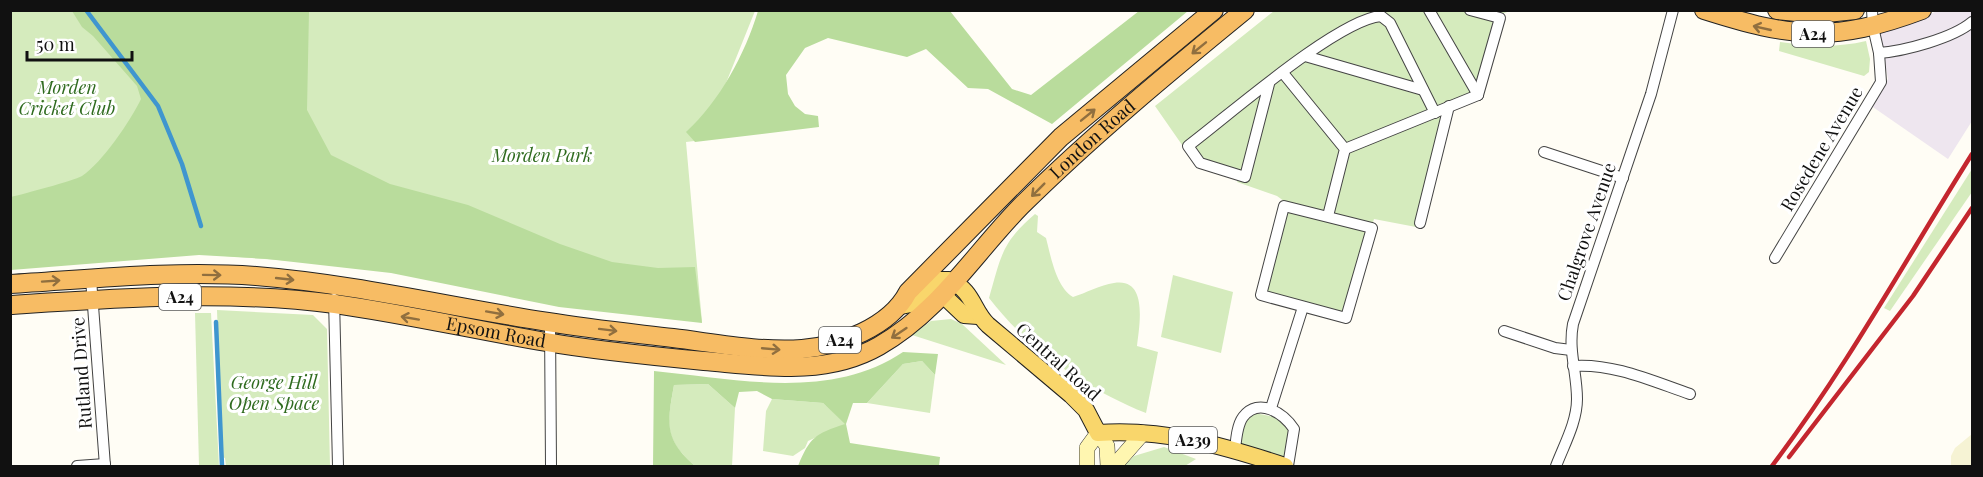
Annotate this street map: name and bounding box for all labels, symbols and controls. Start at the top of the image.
one-way arrow [1753,21,1772,33]
road number: A24 [1792,21,1834,47]
scale bar [27,24,132,62]
text: 50 m [36,32,75,56]
one-way arrow [1191,41,1207,54]
park label: Morden Cricket Club [19,75,115,120]
street label: Rosedene Avenue [1774,82,1868,215]
street label: London Road [1044,93,1140,184]
one-way arrow [1080,108,1096,121]
park label: Morden Park [491,143,592,167]
street label: Chalgrove Avenue [1551,159,1621,304]
one-way arrow [1030,182,1045,197]
one-way arrow [202,269,222,281]
one-way arrow [275,274,295,285]
one-way arrow [40,275,60,286]
road number: A24 [159,284,201,310]
one-way arrow [485,308,504,319]
street label: Epsom Road [444,311,548,353]
one-way arrow [401,312,421,323]
street label: Rutland Drive [65,316,97,430]
street label: Central Road [1011,317,1107,406]
one-way arrow [597,325,617,336]
road number: A24 [819,327,861,353]
one-way arrow [892,327,908,339]
one-way arrow [761,343,781,354]
park label: George Hill Open Space [229,370,319,415]
road number: A239 [1169,427,1217,453]

